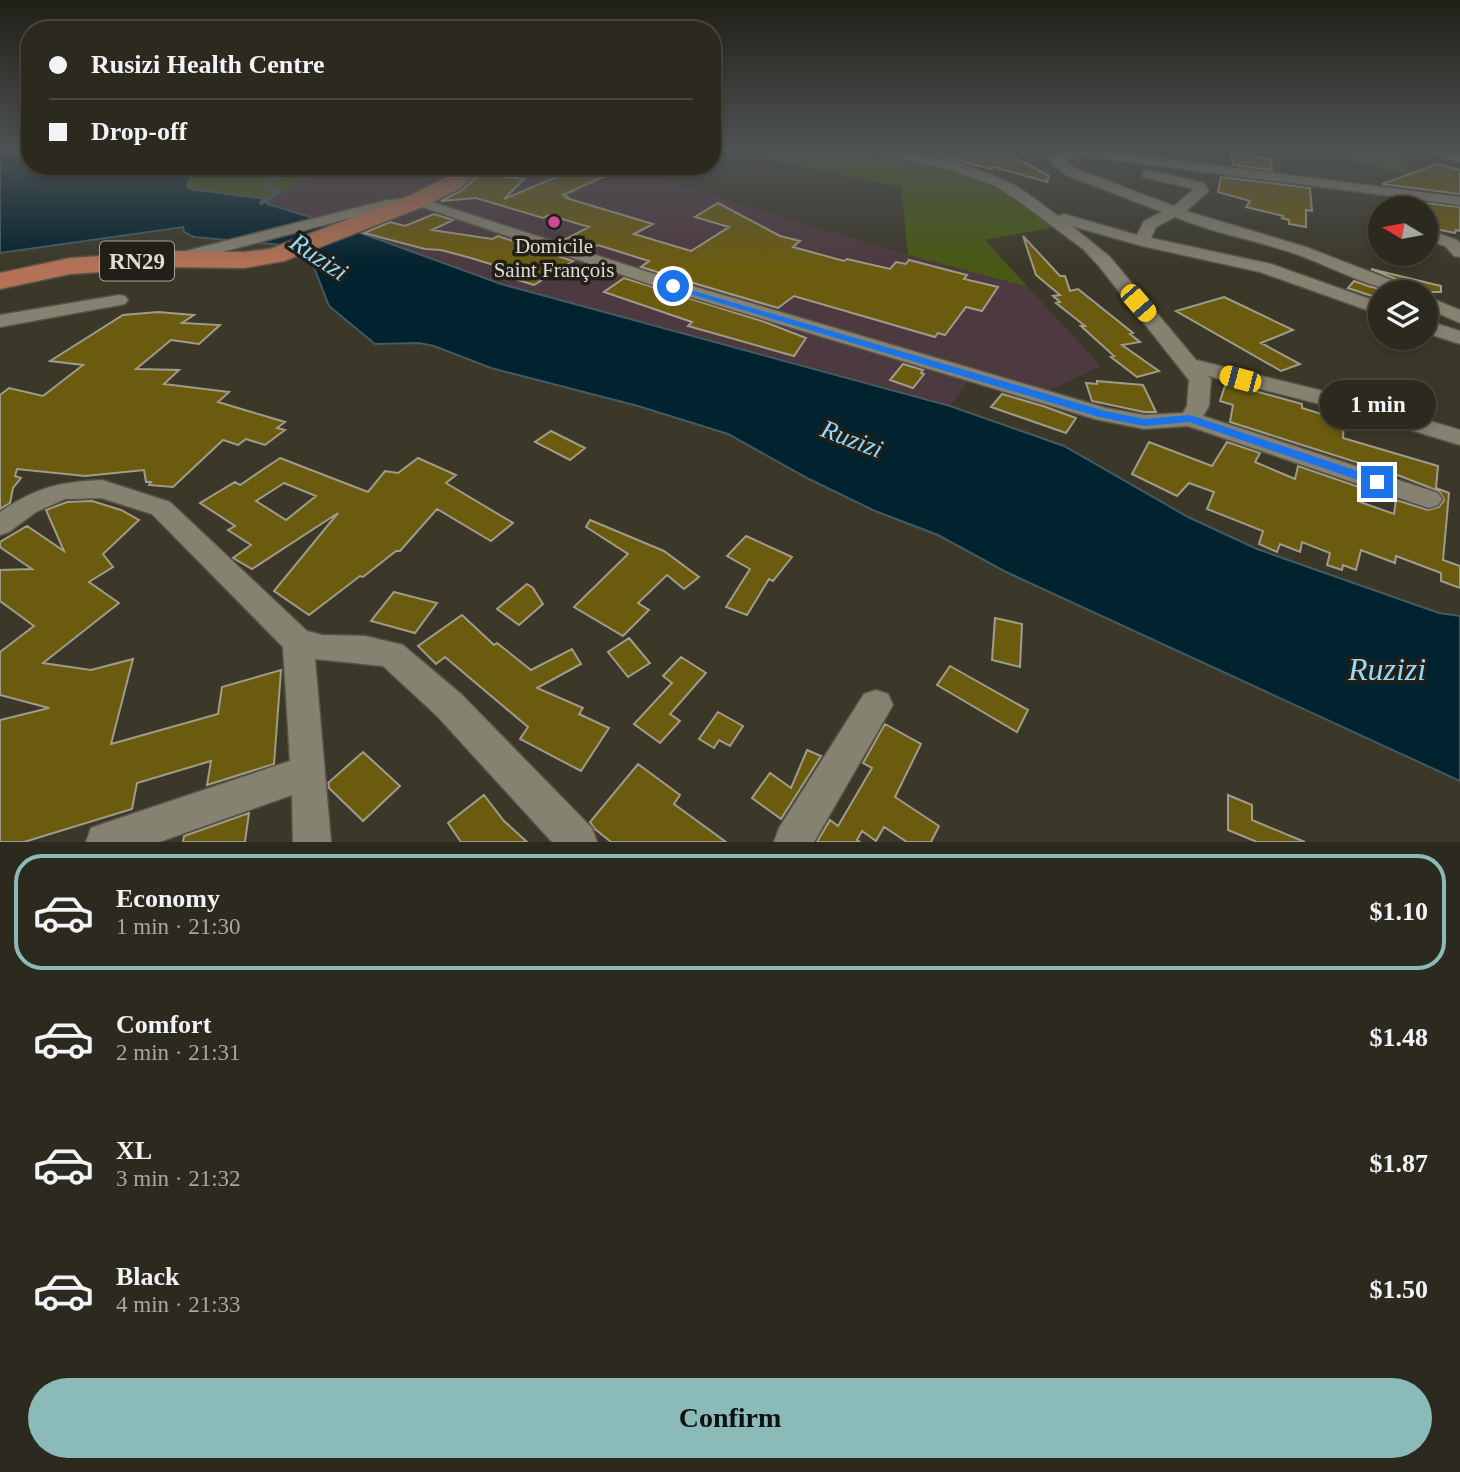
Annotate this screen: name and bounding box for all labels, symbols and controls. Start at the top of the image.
text: Rusizi Health Centre [91,50,325,79]
text: Drop-off [91,117,187,146]
north arrow [1368,196,1438,266]
map controls [1368,196,1438,350]
marker: Domicile Saint François [546,214,562,230]
water label: Ruzizi [284,227,353,287]
place label: Domicile Saint François [494,234,614,282]
road number: RN29 [100,242,174,280]
route start [657,270,689,302]
car [1117,280,1160,326]
button: layers [1368,280,1438,350]
car [1217,363,1264,395]
callout: 1 min [1319,380,1435,430]
text: 1 min [1350,392,1406,417]
water label: Ruzizi [816,414,887,464]
route end [1361,466,1393,498]
water label: Ruzizi [1347,651,1426,687]
icon: car [32,881,95,944]
text: Economy [116,884,220,913]
text: $1.10 [1370,897,1428,926]
text: 1 min · 21:30 [116,914,241,939]
icon: car [32,1007,95,1070]
text: Comfort [116,1010,211,1039]
text: $1.48 [1370,1023,1428,1052]
text: 2 min · 21:31 [116,1040,241,1065]
icon: car [32,1133,95,1196]
text: XL [116,1136,152,1165]
text: $1.87 [1370,1149,1428,1178]
text: 3 min · 21:32 [116,1166,241,1191]
icon: car [32,1259,95,1322]
text: Black [116,1262,180,1291]
text: $1.50 [1370,1275,1428,1304]
text: 4 min · 21:33 [116,1292,241,1317]
button: Confirm [28,1378,1432,1458]

